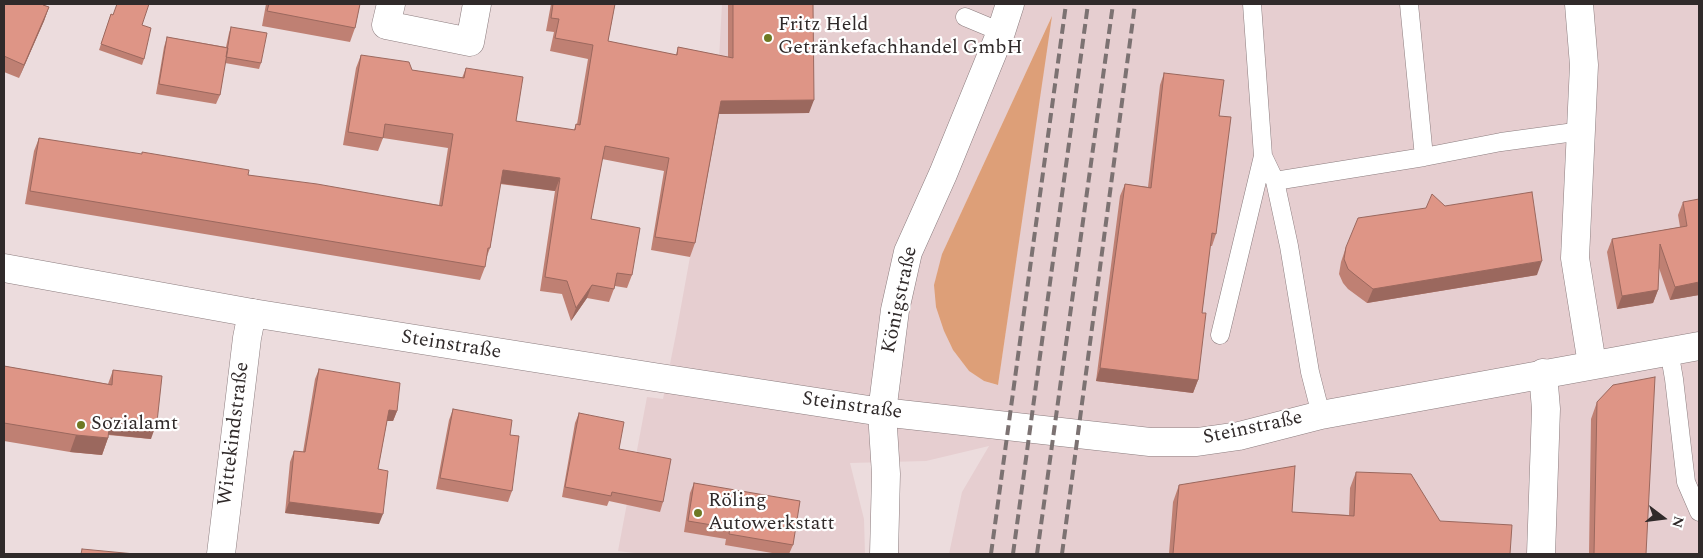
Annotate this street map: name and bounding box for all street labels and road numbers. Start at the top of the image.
street label: Königstraße [878,244,924,356]
street label: Steinstraße [399,326,503,366]
street label: Wittekindstraße [214,361,256,507]
street label: Steinstraße [800,388,904,426]
street label: Steinstraße [1201,407,1305,451]

